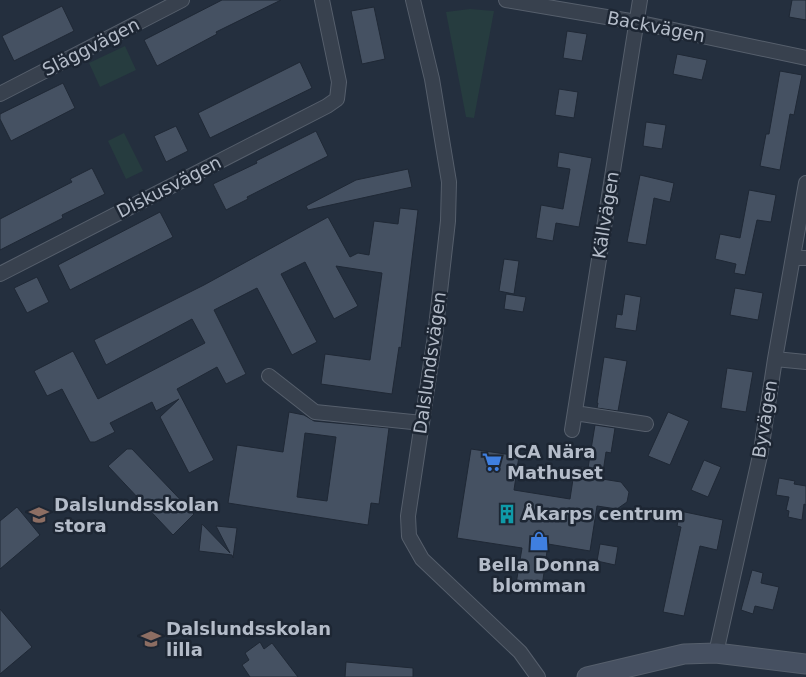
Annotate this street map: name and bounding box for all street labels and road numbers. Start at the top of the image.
street label: Backvägen [605,7,707,46]
street label: Släggvägen [39,13,143,80]
street label: Diskusvägen [113,151,225,222]
street label: Källvägen [588,170,623,260]
street label: Dalslundsvägen [409,290,450,435]
street label: Byvägen [748,378,781,459]

